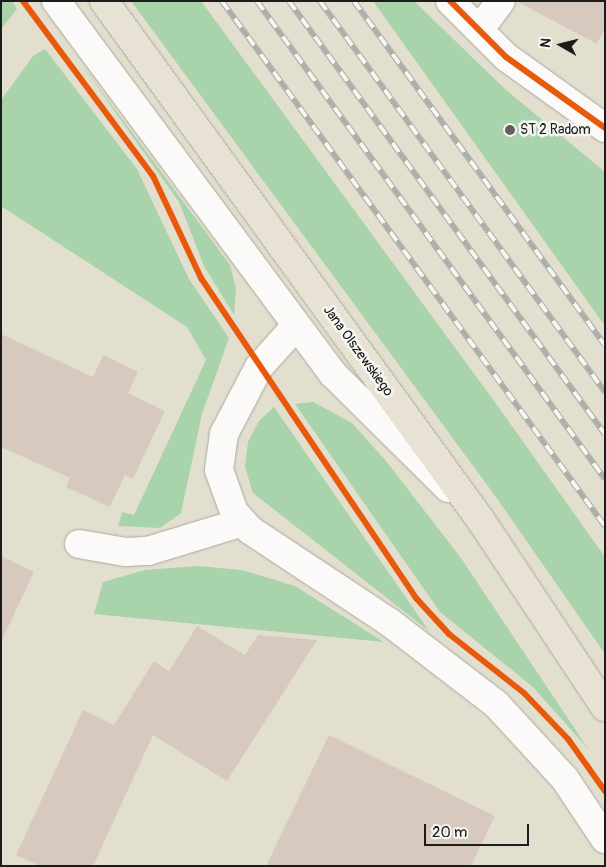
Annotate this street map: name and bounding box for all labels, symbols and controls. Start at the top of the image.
north arrow [536,20,586,70]
text: N [537,37,555,49]
place label: ST 2 Radom [520,122,591,138]
marker: ST 2 Radom [504,124,516,136]
street label: Jana Olszewskiego [319,302,397,400]
scale bar [426,814,531,846]
text: 20 m [432,823,467,842]

